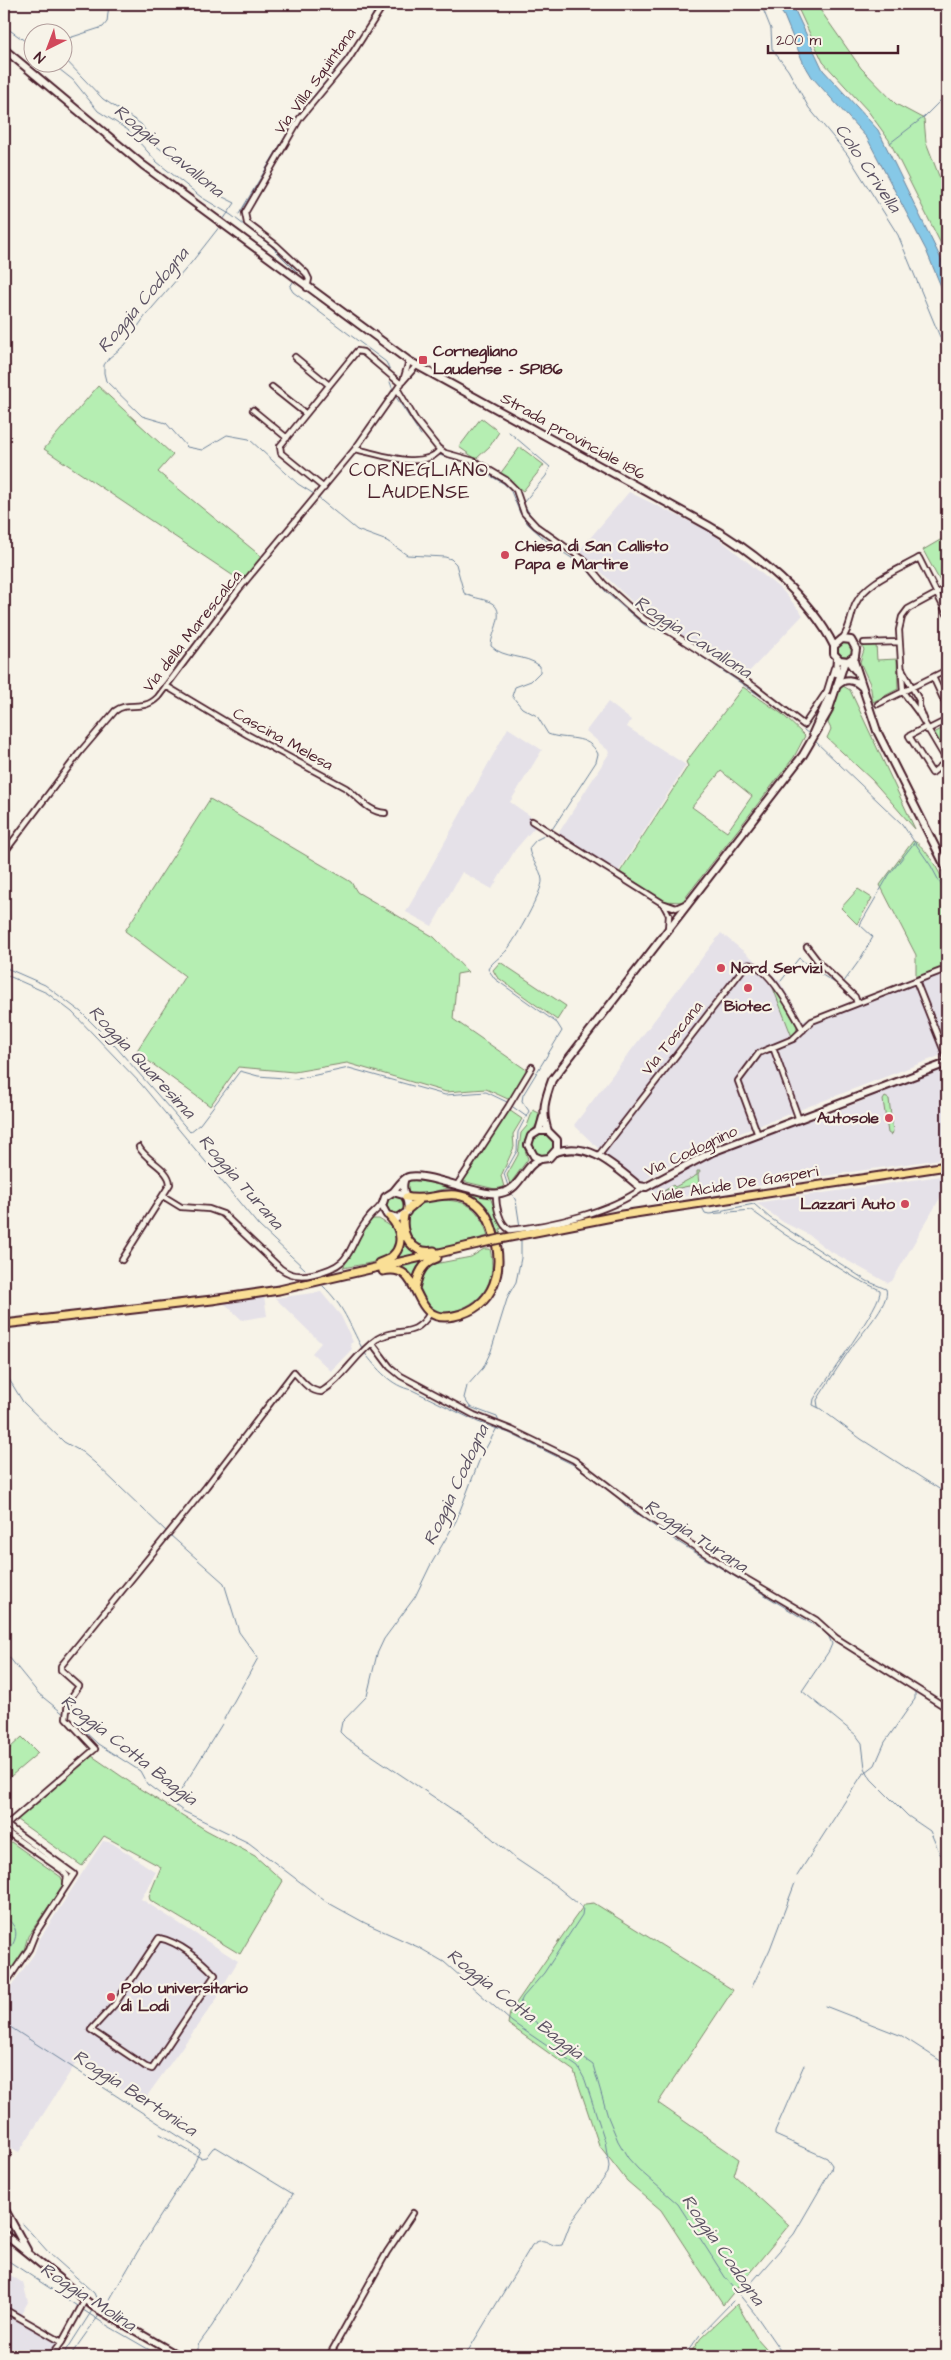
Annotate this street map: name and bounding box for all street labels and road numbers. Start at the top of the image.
street label: Via Villa Squintana [269,23,361,139]
street label: Strada provinciale 186 [497,387,649,485]
street label: Via della Marescalca [137,565,247,697]
street label: Cascina Melesa [229,702,337,776]
street label: Via Toscana [636,996,708,1080]
street label: Via Codognino [641,1120,741,1183]
street label: Viale Alcide De Gasperi [650,1160,820,1208]

